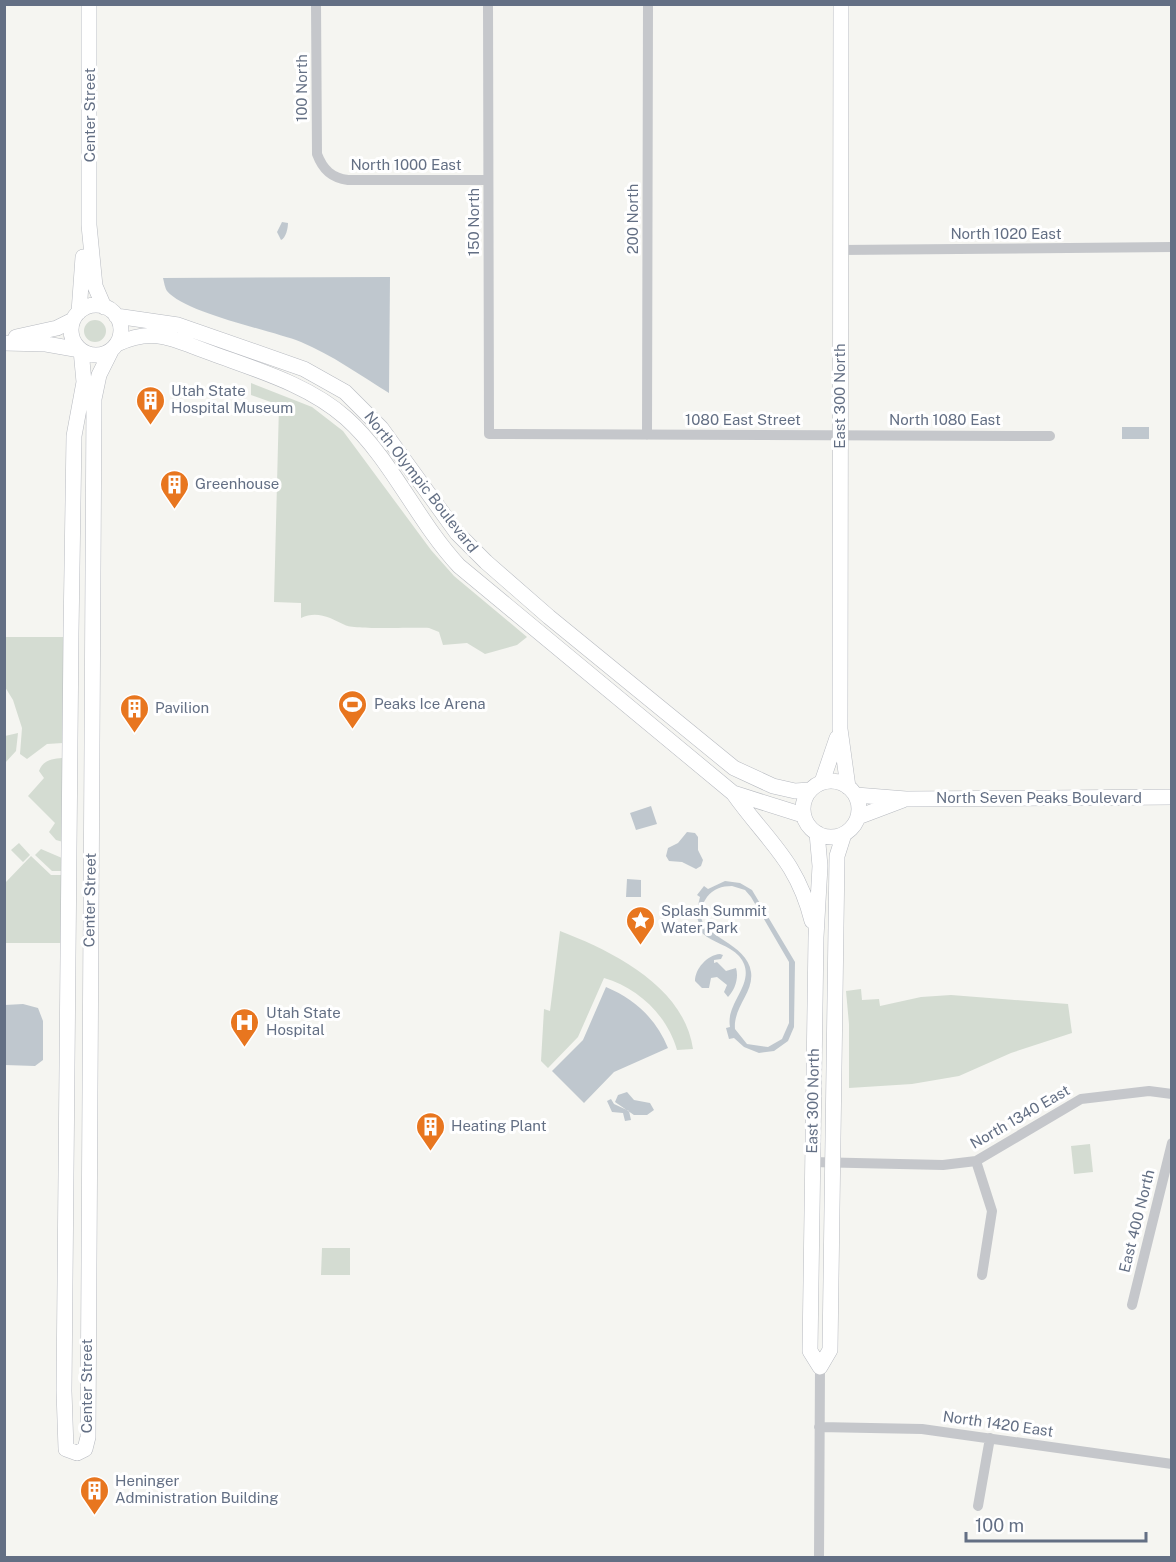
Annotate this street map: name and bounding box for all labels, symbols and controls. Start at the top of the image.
street label: 100 North [293,54,310,122]
street label: Center Street [81,68,98,162]
street label: North 1000 East [350,156,462,173]
street label: 200 North [624,184,641,254]
street label: 150 North [465,188,482,256]
street label: North 1020 East [950,225,1062,242]
street label: East 300 North [831,343,848,449]
place label: Utah State Hospital Museum [171,382,293,416]
building icon: Utah State Hospital Museum [134,384,166,426]
street label: North Olympic Boulevard [361,408,482,556]
street label: 1080 East Street [685,411,801,428]
street label: North 1080 East [889,411,1001,428]
building icon: Greenhouse [158,468,190,510]
place label: Greenhouse [195,475,279,492]
sports icon: Peaks Ice Arena [337,688,369,730]
building icon: Pavilion [118,692,150,734]
place label: Peaks Ice Arena [374,695,486,712]
place label: Pavilion [155,699,209,716]
street label: North Seven Peaks Boulevard [936,789,1142,806]
street label: Center Street [80,852,99,947]
place label: Splash Summit Water Park [661,902,767,936]
place icon: Splash Summit Water Park [624,904,656,946]
place label: Utah State Hospital [266,1004,341,1038]
hospital icon: Utah State Hospital [229,1006,261,1048]
street label: East 300 North [803,1048,822,1154]
street label: North 1340 East [967,1081,1073,1152]
building icon: Heating Plant [414,1110,446,1152]
place label: Heating Plant [451,1117,547,1134]
street label: East 400 North [1116,1168,1158,1274]
street label: Center Street [78,1339,95,1433]
street label: North 1420 East [942,1407,1055,1440]
place label: Heninger Administration Building [115,1472,279,1506]
building icon: Heninger Administration Building [78,1474,110,1516]
scale bar [966,1505,1146,1543]
text: 100 m [975,1515,1024,1536]

